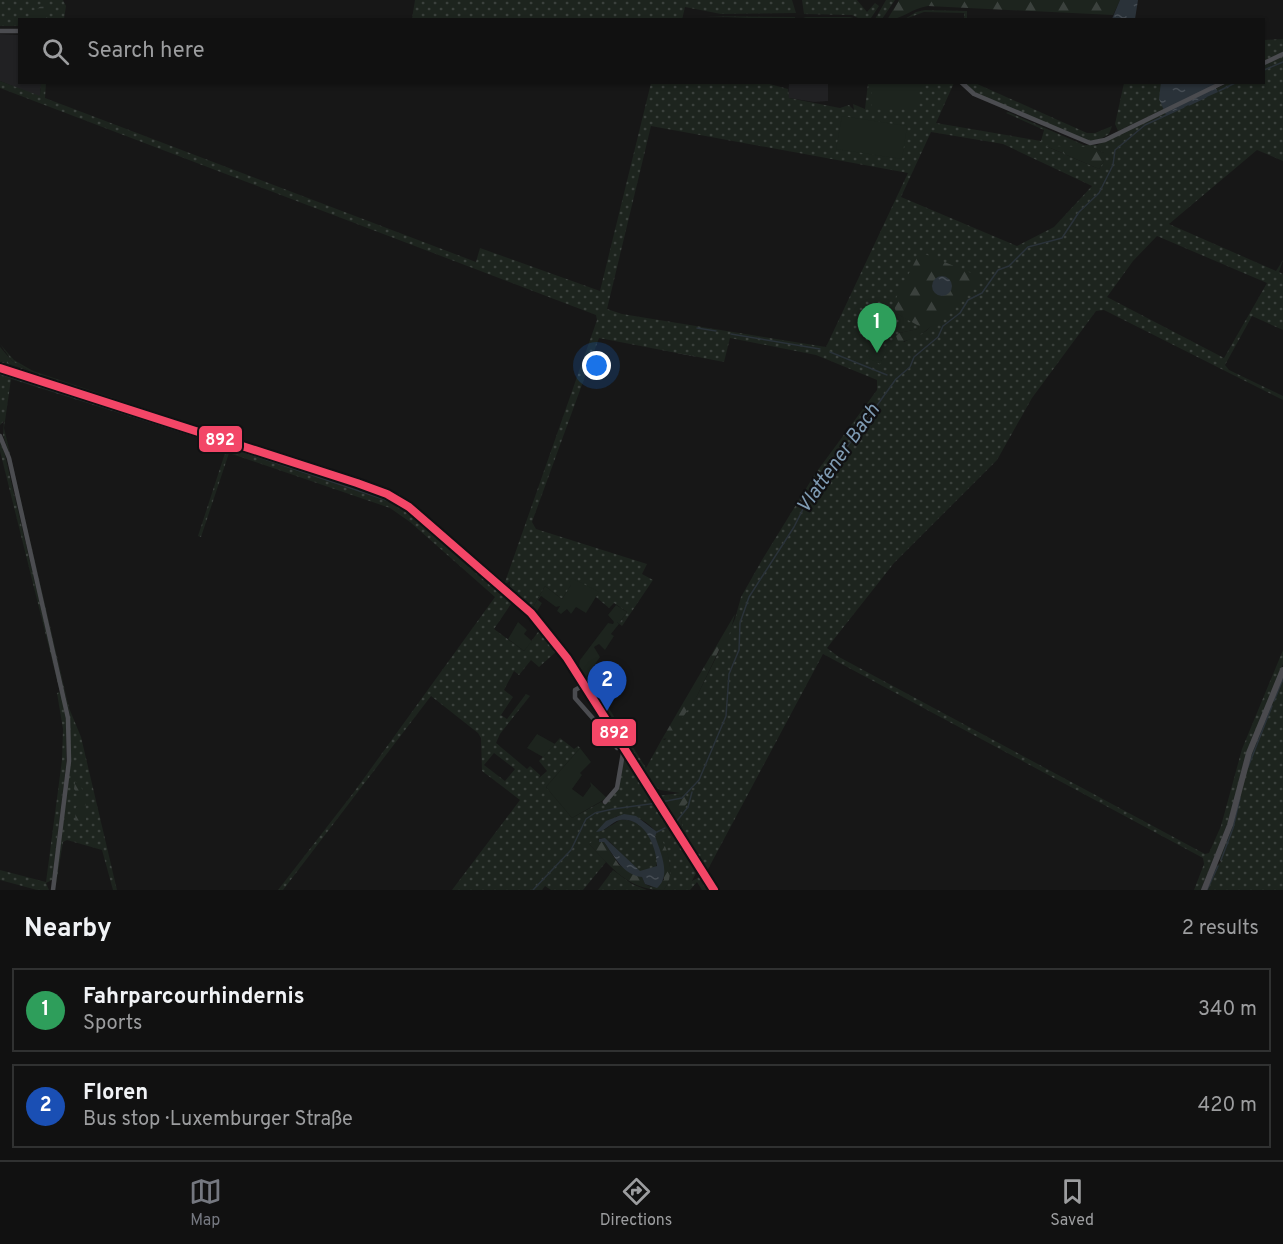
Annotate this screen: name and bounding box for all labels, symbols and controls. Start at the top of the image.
search box [18,18,1265,84]
icon: search [39,35,72,68]
text: Search here [87,38,205,65]
pin: 1 [858,304,896,353]
your location [582,351,611,380]
water label: Vlattener Bach [792,399,887,519]
line badge: 892 [198,425,243,453]
text: 892 [205,431,235,451]
pin: 2 [588,662,626,711]
line badge: 892 [591,718,637,747]
text: 892 [599,724,629,744]
text: Nearby [24,913,112,946]
text: 2 results [1182,916,1259,942]
text: Fahrparcourhindernis [83,984,305,1011]
text: 1 [42,997,50,1023]
text: 340 m [1198,997,1257,1023]
text: Sports [83,1011,143,1037]
text: Floren [83,1080,148,1107]
text: 2 [39,1093,52,1119]
text: 420 m [1198,1093,1257,1119]
text: Bus stop · Luxemburger Straße [83,1107,353,1133]
tab: Map [189,1175,222,1231]
tab: Directions [600,1175,672,1231]
tab: Saved [1050,1175,1094,1231]

